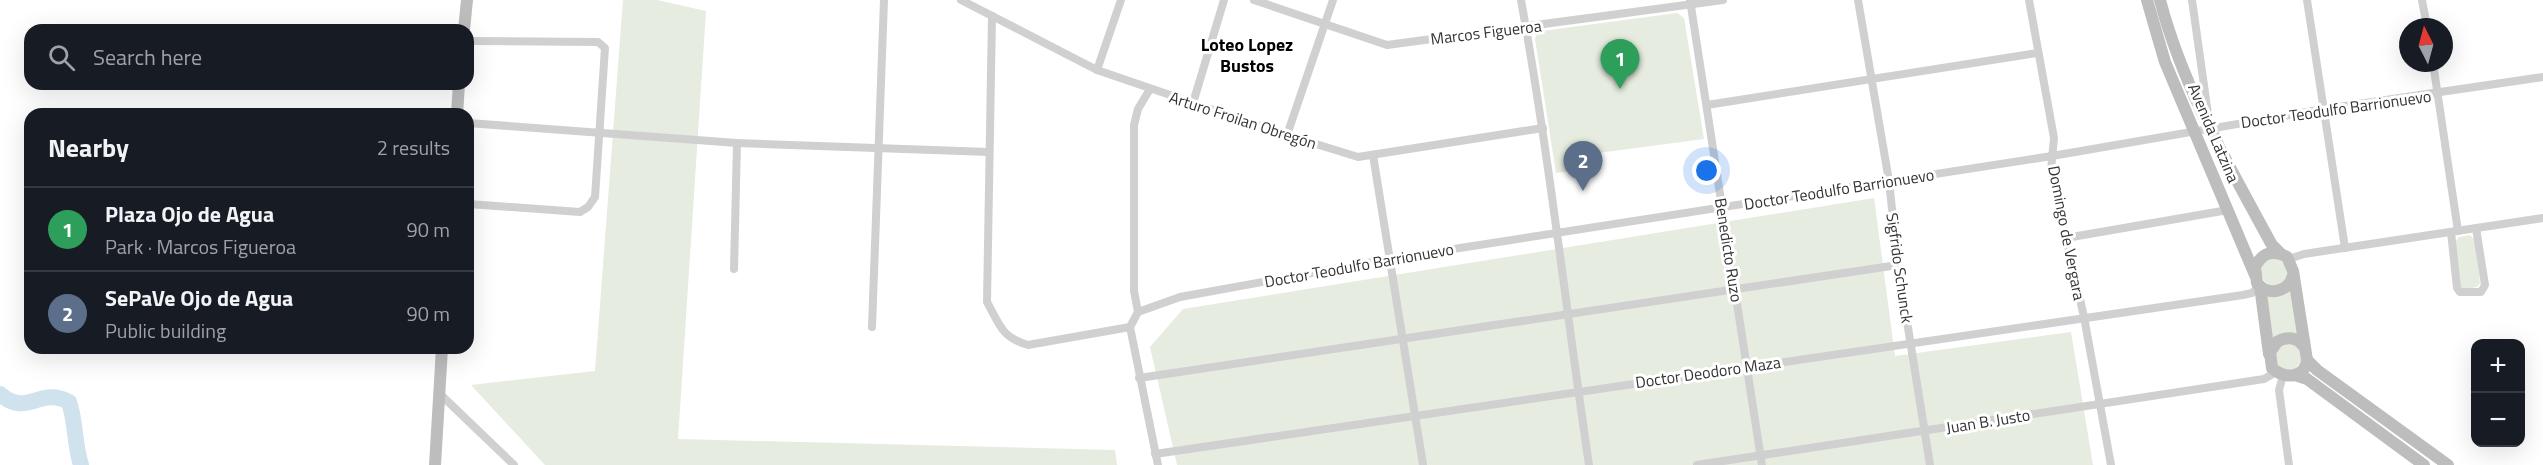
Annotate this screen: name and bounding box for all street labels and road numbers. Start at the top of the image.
street label: Marcos Figueroa [1429,13,1543,51]
street label: Avenida Latzina [2182,80,2246,186]
street label: Doctor Teodulfo Barrionuevo [2239,84,2433,134]
street label: Arturo Froilan Obregón [1166,85,1320,155]
street label: Doctor Teodulfo Barrionuevo [1742,162,1936,216]
street label: Domingo de Vergara [2042,164,2092,302]
street label: Benedicto Ruzo [1709,196,1749,304]
street label: Sigfrido Schunck [1880,211,1920,325]
street label: Doctor Teodulfo Barrionuevo [1262,237,1456,293]
street label: Doctor Deodoro Maza [1634,350,1782,394]
street label: Juan B. Justo [1944,403,2032,439]

